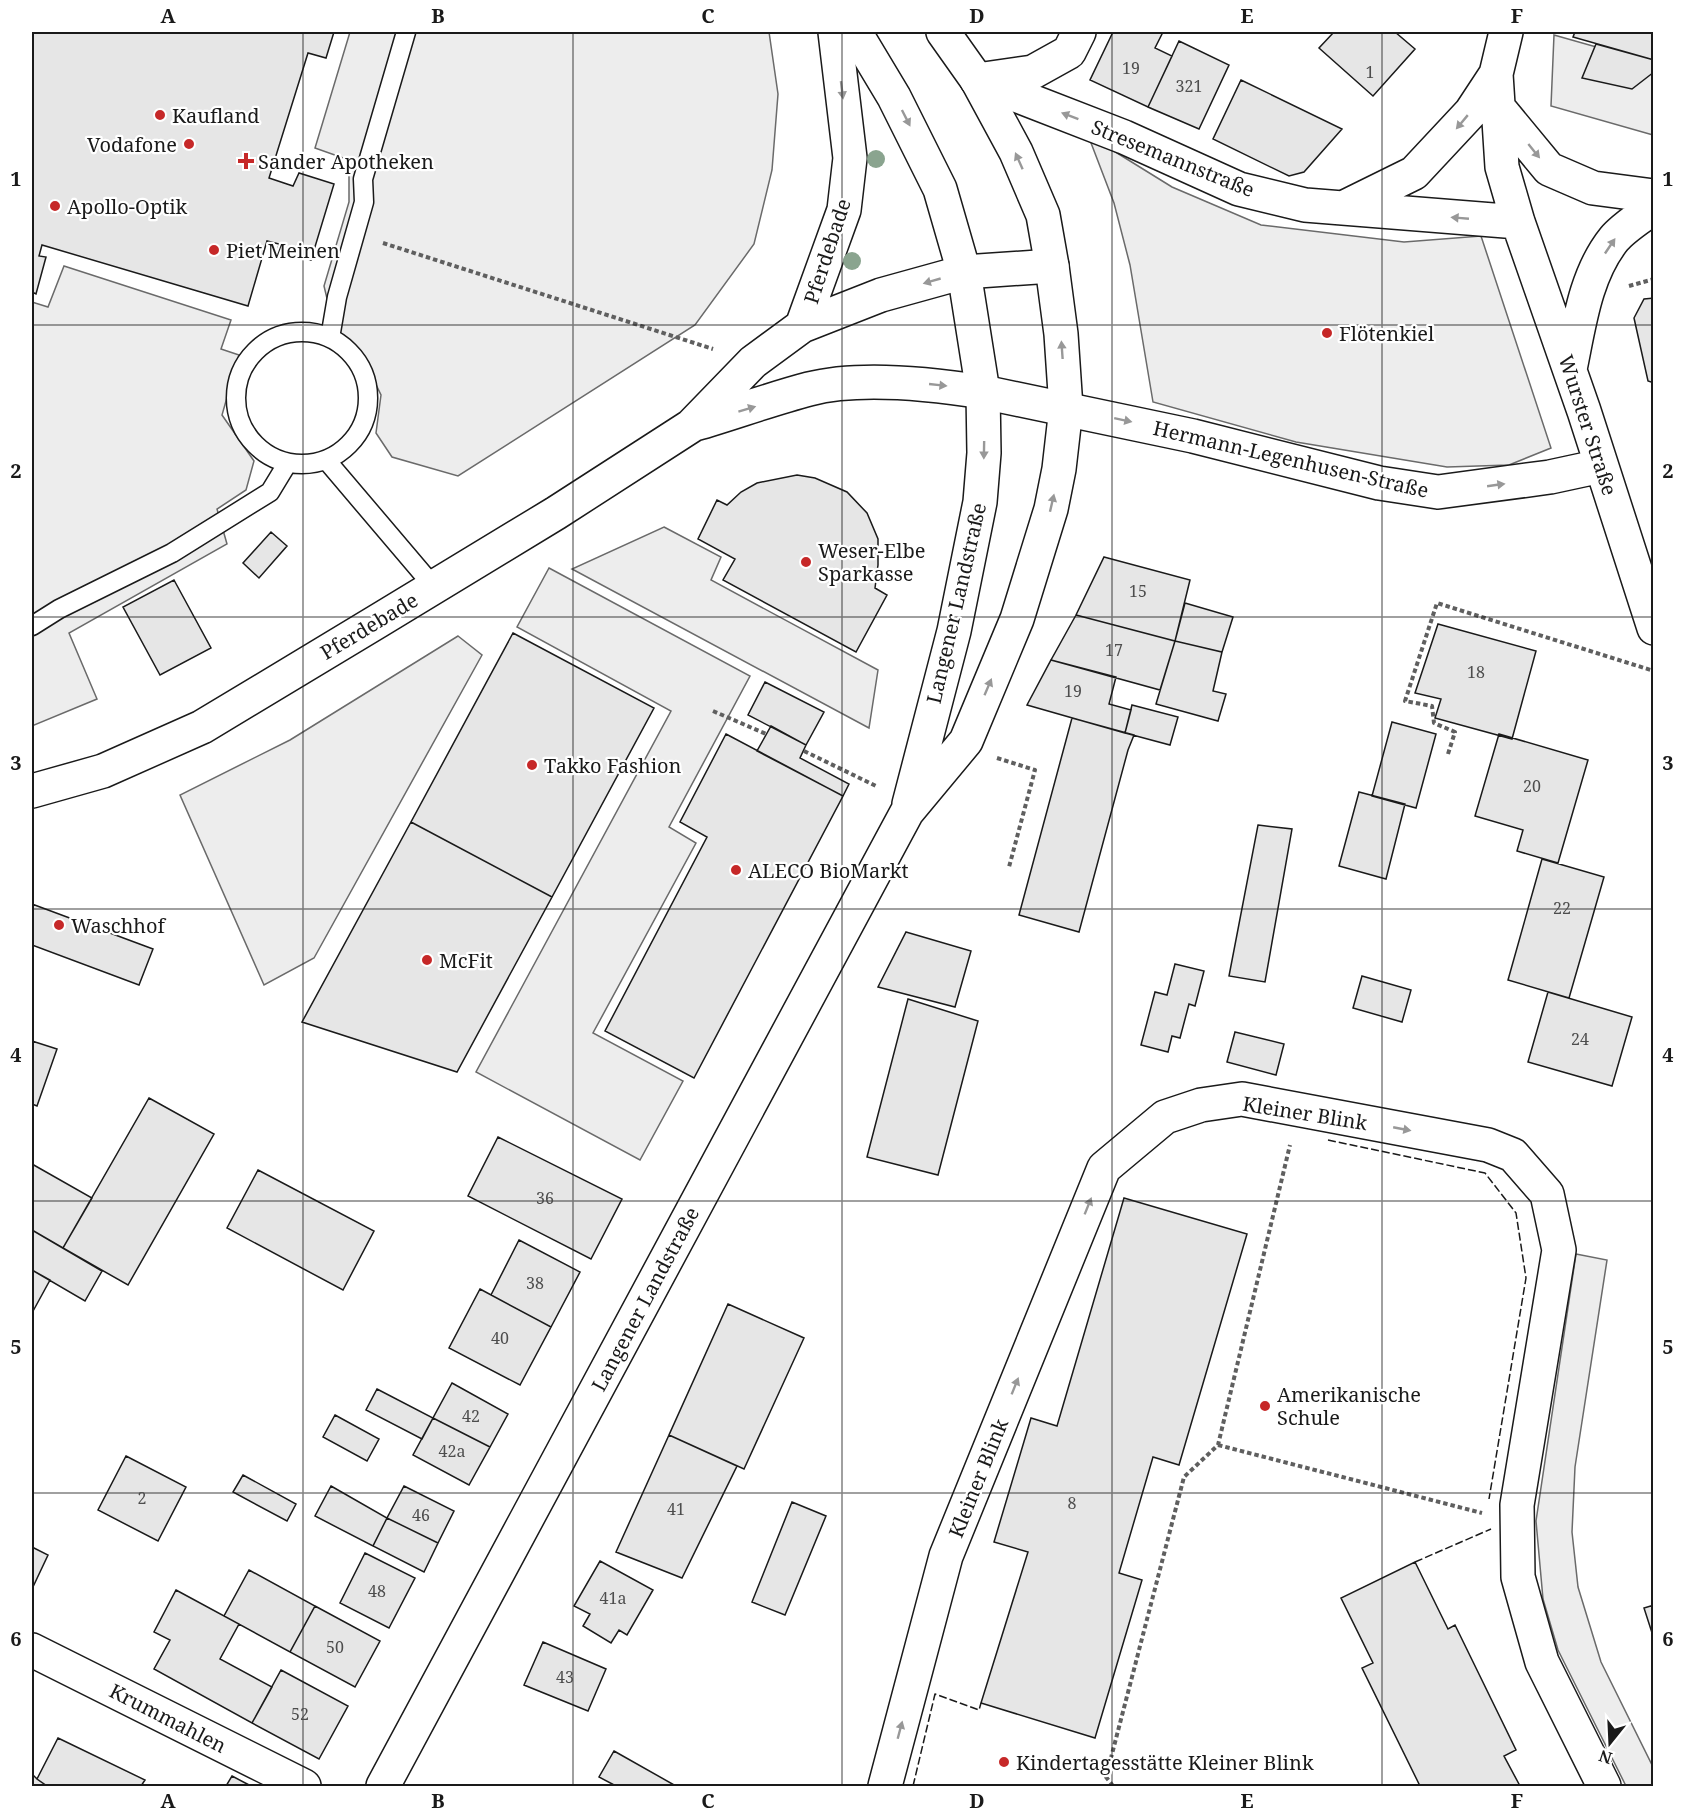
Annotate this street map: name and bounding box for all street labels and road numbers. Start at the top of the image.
street label: Stresemannstraße [1087,113,1259,203]
street label: Pferdebade [797,195,857,307]
street label: Wurster Straße [1553,351,1623,499]
street label: Hermann-Legenhusen-Straße [1151,414,1431,504]
street label: Langener Landstraße [920,500,992,706]
street label: Pferdebade [315,586,423,666]
street label: Kleiner Blink [1241,1090,1370,1136]
street label: Langener Landstraße [585,1202,705,1396]
street label: Kleiner Blink [942,1414,1014,1541]
street label: Krummahlen [105,1677,231,1759]

